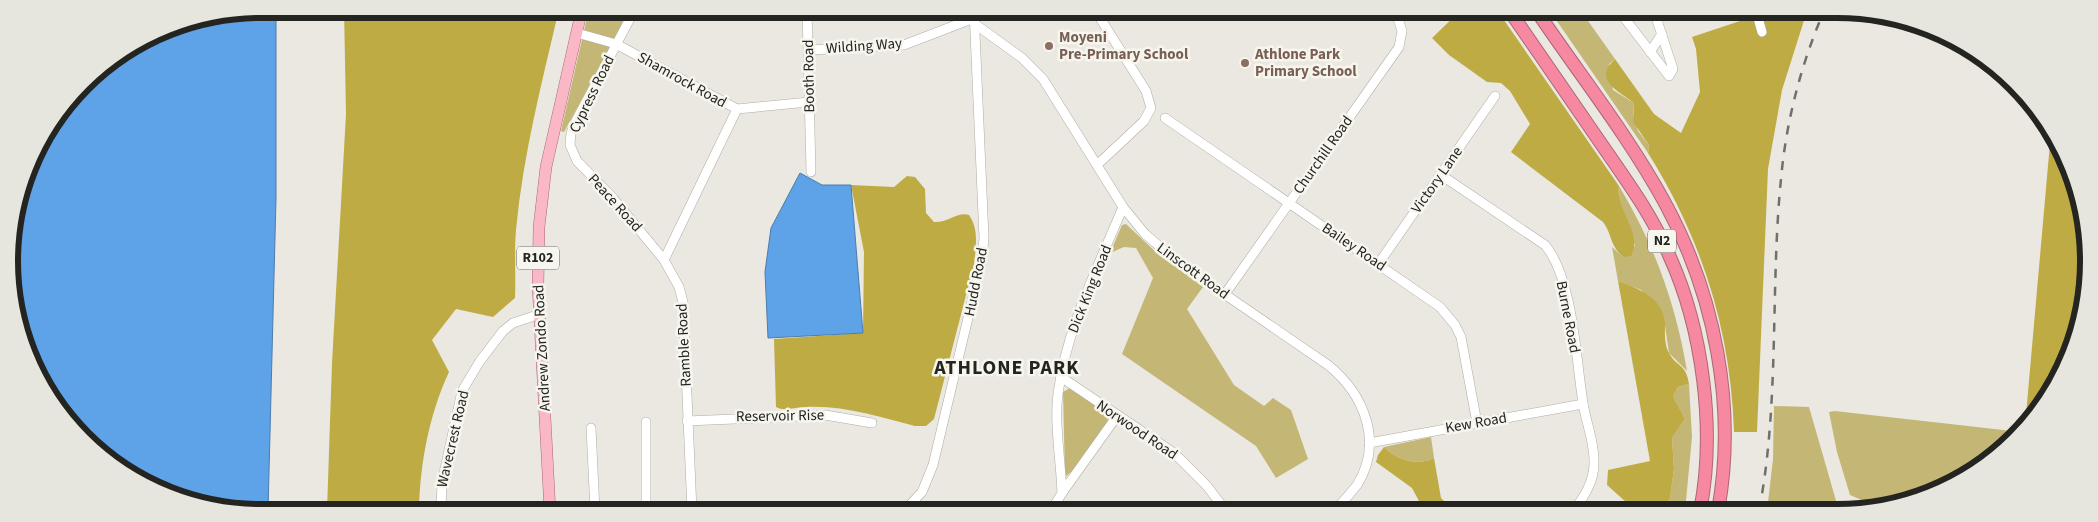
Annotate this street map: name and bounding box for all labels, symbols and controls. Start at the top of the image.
place label: Moyeni Pre-Primary School [1059,27,1189,65]
street label: Wilding Way [825,33,903,59]
street label: Booth Road [798,39,820,113]
marker: Moyeni Pre-Primary School [1043,40,1055,52]
place label: Athlone Park Primary School [1254,44,1357,82]
street label: Shamrock Road [634,47,730,113]
street label: Cypress Road [564,52,620,136]
marker: Athlone Park Primary School [1239,57,1251,69]
street label: Churchill Road [1288,112,1358,198]
street label: Victory Lane [1406,142,1468,218]
street label: Peace Road [583,169,647,237]
street label: Bailey Road [1318,218,1390,276]
road number: N2 [1648,230,1676,252]
street label: Linscott Road [1152,238,1234,304]
street label: Dick King Road [1063,242,1117,336]
street label: Hudd Road [959,246,993,318]
road number: R102 [517,247,559,270]
street label: Burne Road [1551,279,1585,355]
street label: Andrew Zondo Road [528,284,556,412]
street label: Ramble Road [671,303,697,387]
district label: ATHLONE PARK [933,354,1080,382]
street label: Wavecrest Road [432,388,474,490]
street label: Norwood Road [1092,395,1182,465]
street label: Reservoir Rise [736,405,824,427]
street label: Kew Road [1444,407,1508,439]

